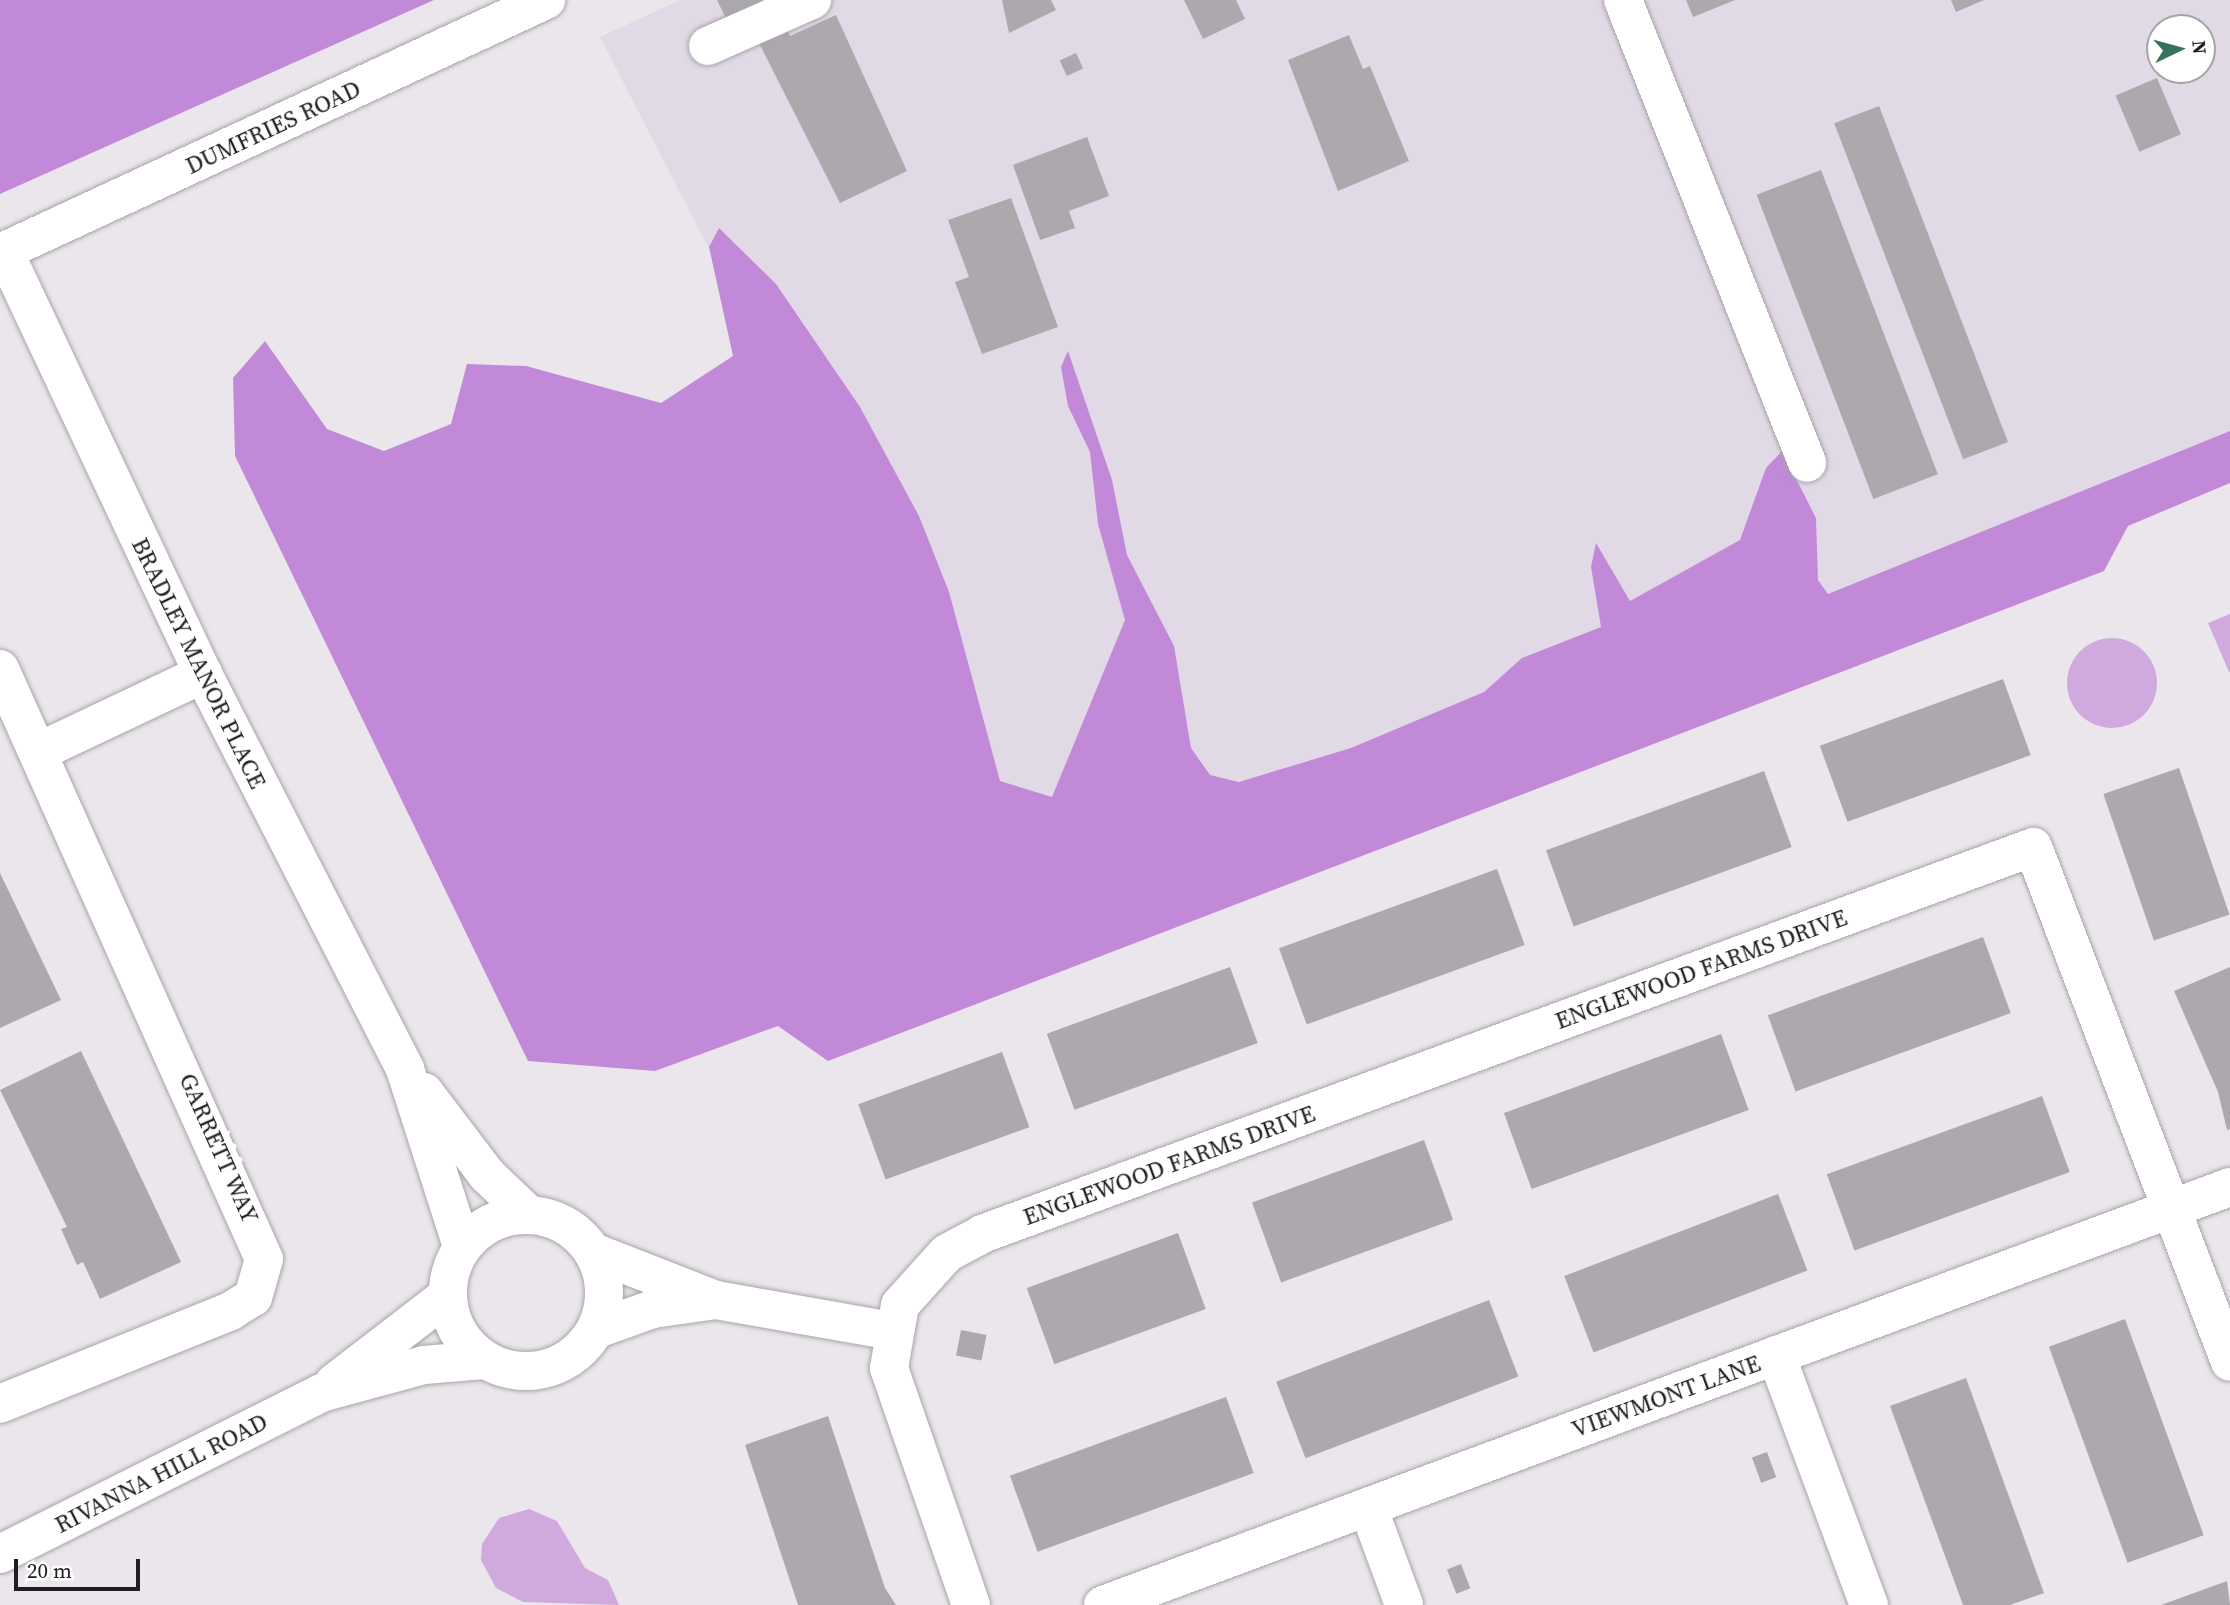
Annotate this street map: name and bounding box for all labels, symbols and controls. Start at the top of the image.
north arrow [2146,14,2216,84]
text: N [2186,39,2213,55]
street label: DUMFRIES ROAD [181,74,365,180]
street label: BRADLEY MANOR PLACE [126,533,272,793]
street label: ENGLEWOOD FARMS DRIVE [1551,903,1851,1035]
street label: GARRETT WAY [173,1068,265,1228]
street label: ENGLEWOOD FARMS DRIVE [1019,1099,1319,1231]
street label: VIEWMONT LANE [1567,1348,1765,1444]
street label: RIVANNA HILL ROAD [50,1407,272,1539]
scale bar [18,1546,144,1590]
text: 20 m [27,1556,72,1585]

